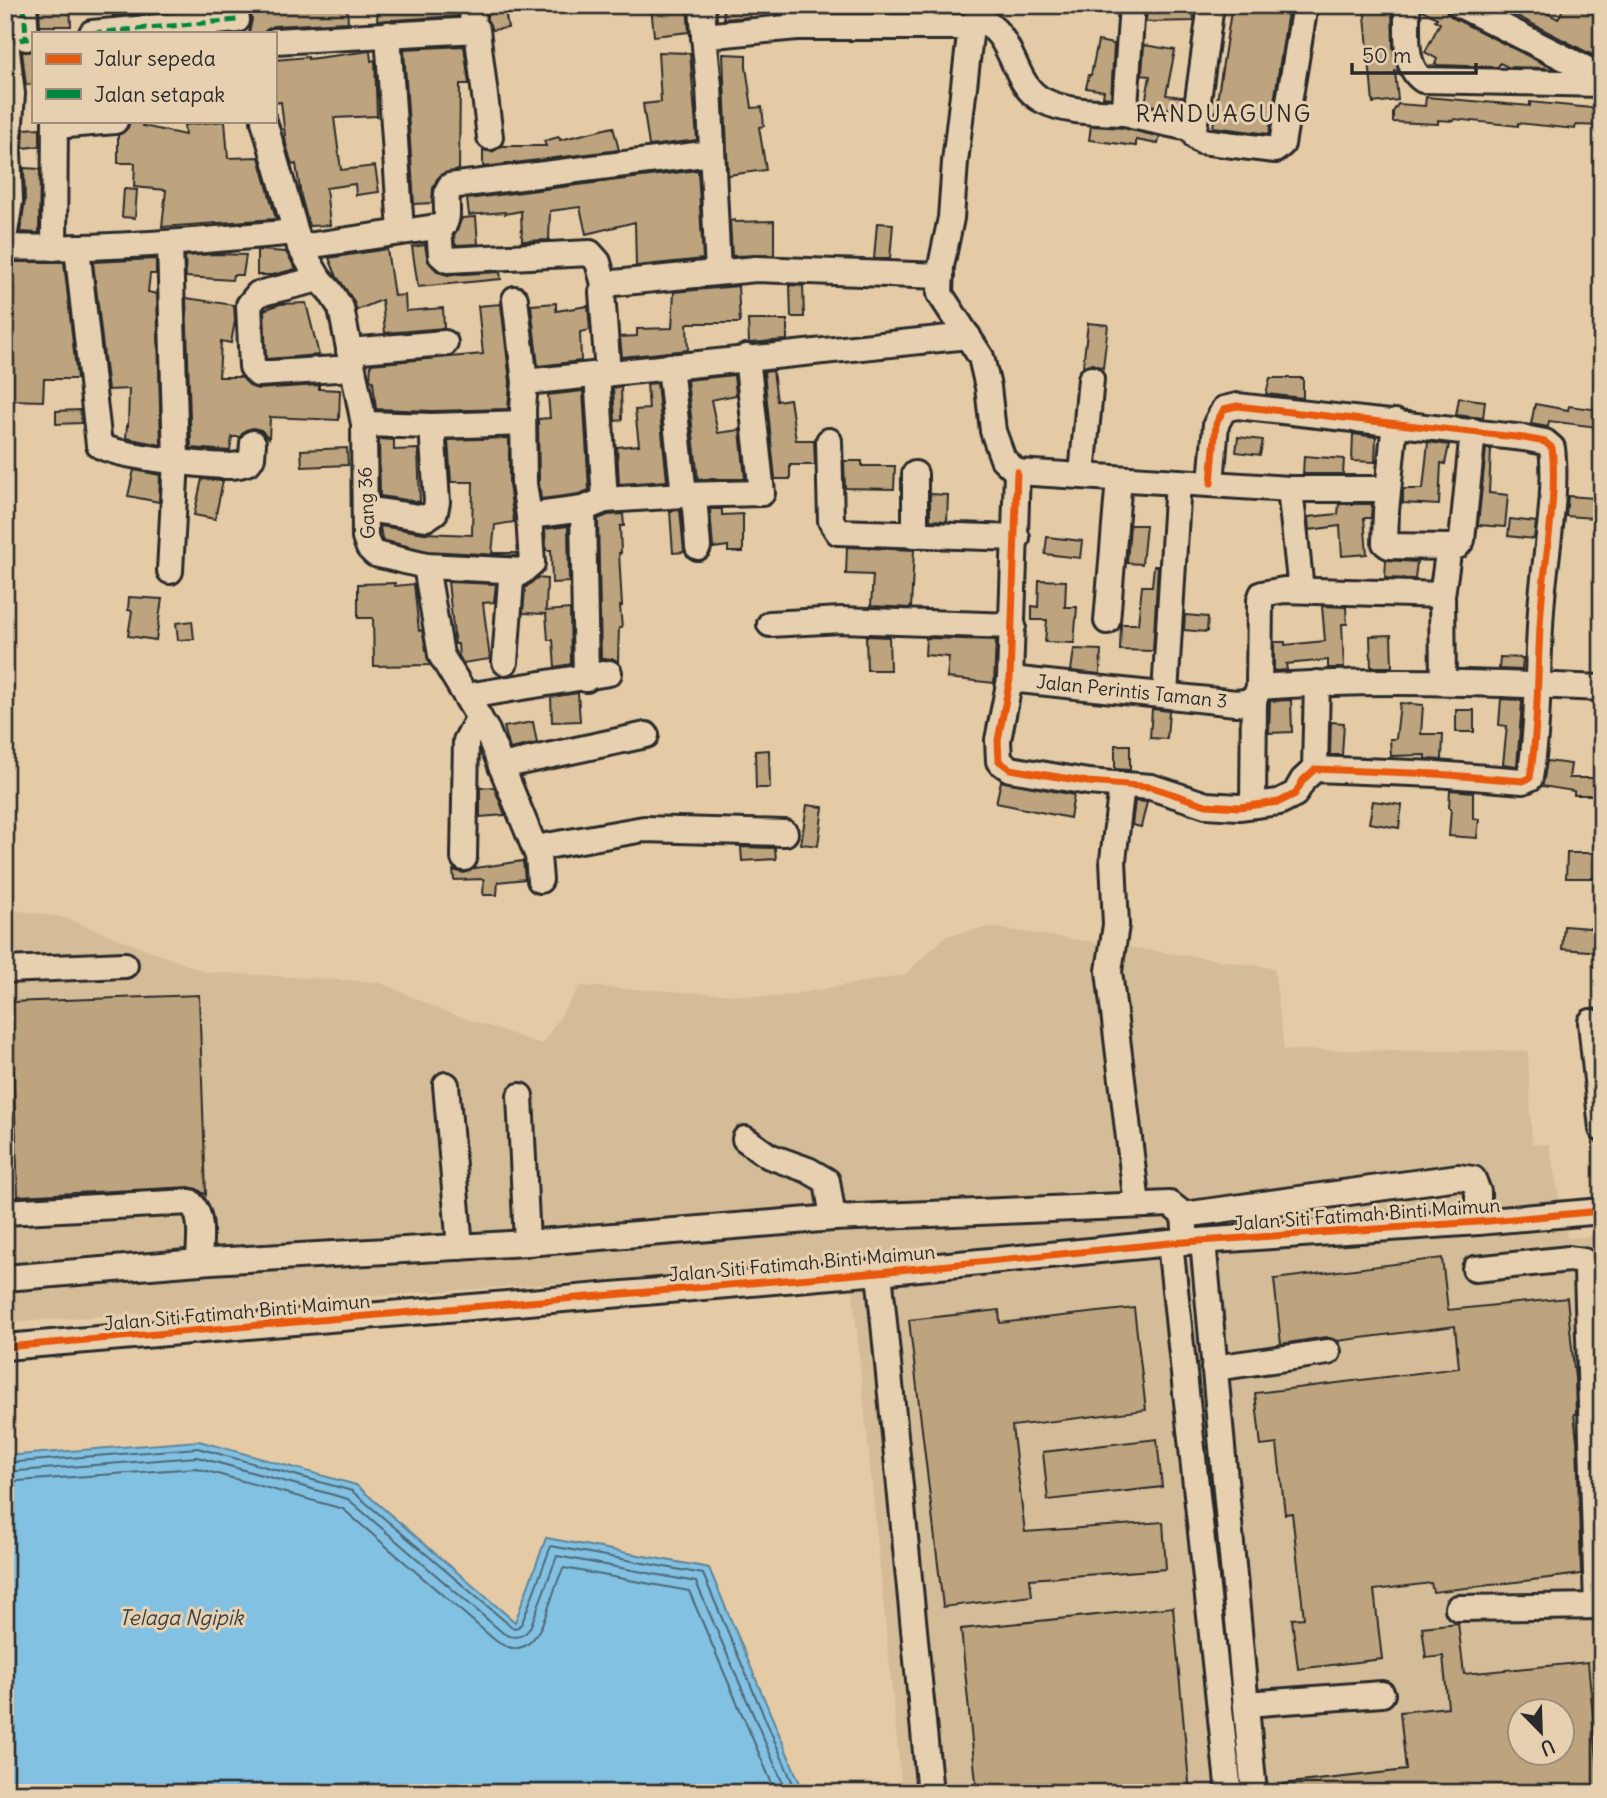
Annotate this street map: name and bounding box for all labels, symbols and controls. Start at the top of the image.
legend [32,32,276,122]
scale bar [1352,32,1476,76]
text: 50 m [1362,42,1411,69]
text: Jalur sepeda [94,45,216,72]
text: Jalan setapak [94,81,225,108]
district label: RANDUAGUNG [1136,99,1312,128]
street label: Gang 36 [352,466,380,540]
street label: Jalan Perintis Taman 3 [1035,669,1229,713]
street label: Jalan Siti Fatimah Binti Maimun [1233,1193,1501,1235]
street label: Jalan Siti Fatimah Binti Maimun [668,1239,936,1287]
street label: Jalan Siti Fatimah Binti Maimun [103,1288,371,1336]
water label: Telaga Ngipik [119,1604,244,1631]
north arrow [1506,1696,1576,1766]
text: U [1537,1734,1558,1761]

